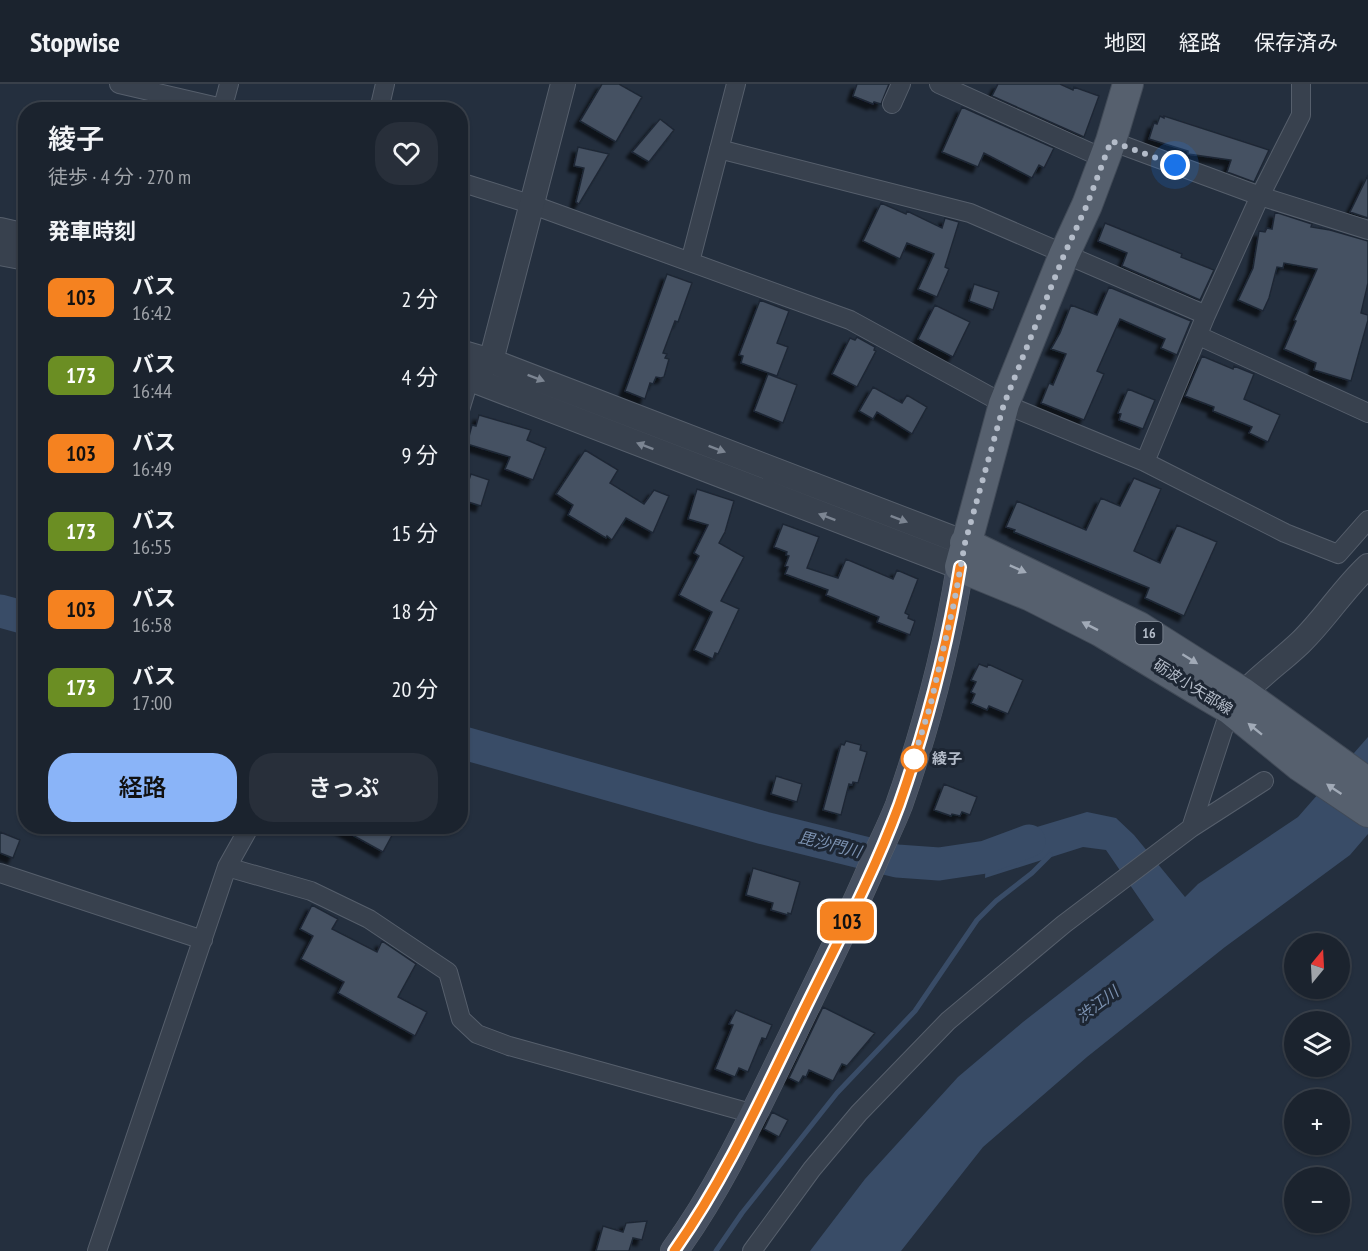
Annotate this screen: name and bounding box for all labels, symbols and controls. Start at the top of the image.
text: Stopwise [30,23,120,60]
text: 地図 [1104,29,1146,56]
text: 経路 [1179,29,1221,56]
text: 保存済み [1254,29,1338,56]
text: 綾子 [48,120,104,157]
button: heart [375,122,438,185]
your location [1160,150,1190,180]
text: 徒歩 · 4 分 · 270 m [48,164,191,190]
text: 発車時刻 [48,217,136,245]
text: バス [132,272,176,300]
text: 103 [66,284,96,311]
text: 2 分 [401,285,438,313]
text: 16:42 [132,300,172,326]
text: バス [132,350,176,378]
text: 173 [66,362,96,389]
text: 4 分 [401,363,438,391]
one-way arrow [527,373,545,383]
text: 16:44 [132,378,172,404]
text: バス [132,428,176,456]
text: 103 [66,440,96,467]
text: 9 分 [401,441,438,469]
one-way arrow [636,441,654,451]
one-way arrow [709,444,727,454]
text: 16:49 [132,456,172,482]
text: バス [132,506,176,534]
one-way arrow [818,511,836,521]
one-way arrow [890,515,908,524]
text: 173 [66,518,96,545]
text: 15 分 [392,519,438,547]
text: 16:55 [132,534,172,560]
one-way arrow [1009,564,1027,574]
text: バス [132,584,176,612]
text: 103 [66,596,96,623]
text: 18 分 [392,597,438,625]
text: 16:58 [132,612,172,638]
one-way arrow [1081,621,1098,631]
road number: 16 [1136,622,1162,644]
one-way arrow [1182,654,1198,665]
street label: 砺波小矢部線 [1150,655,1236,718]
text: バス [132,662,176,690]
text: 173 [66,674,96,701]
text: 20 分 [392,675,438,703]
text: 17:00 [132,690,172,716]
one-way arrow [1248,723,1263,736]
marker: 綾子 [901,746,927,772]
place label: 綾子 [932,749,962,768]
button: 経路 [48,753,237,822]
button: きっぷ [249,753,438,822]
one-way arrow [1326,784,1342,795]
water label: 毘沙門川 [797,827,865,862]
line badge: 103 [812,902,882,940]
text: 103 [832,908,862,935]
north arrow [1284,933,1350,999]
map controls [1284,933,1350,1233]
water label: 渋江川 [1072,980,1124,1026]
button: layers [1284,1011,1350,1077]
button: + [1284,1089,1350,1155]
button: − [1284,1167,1350,1233]

